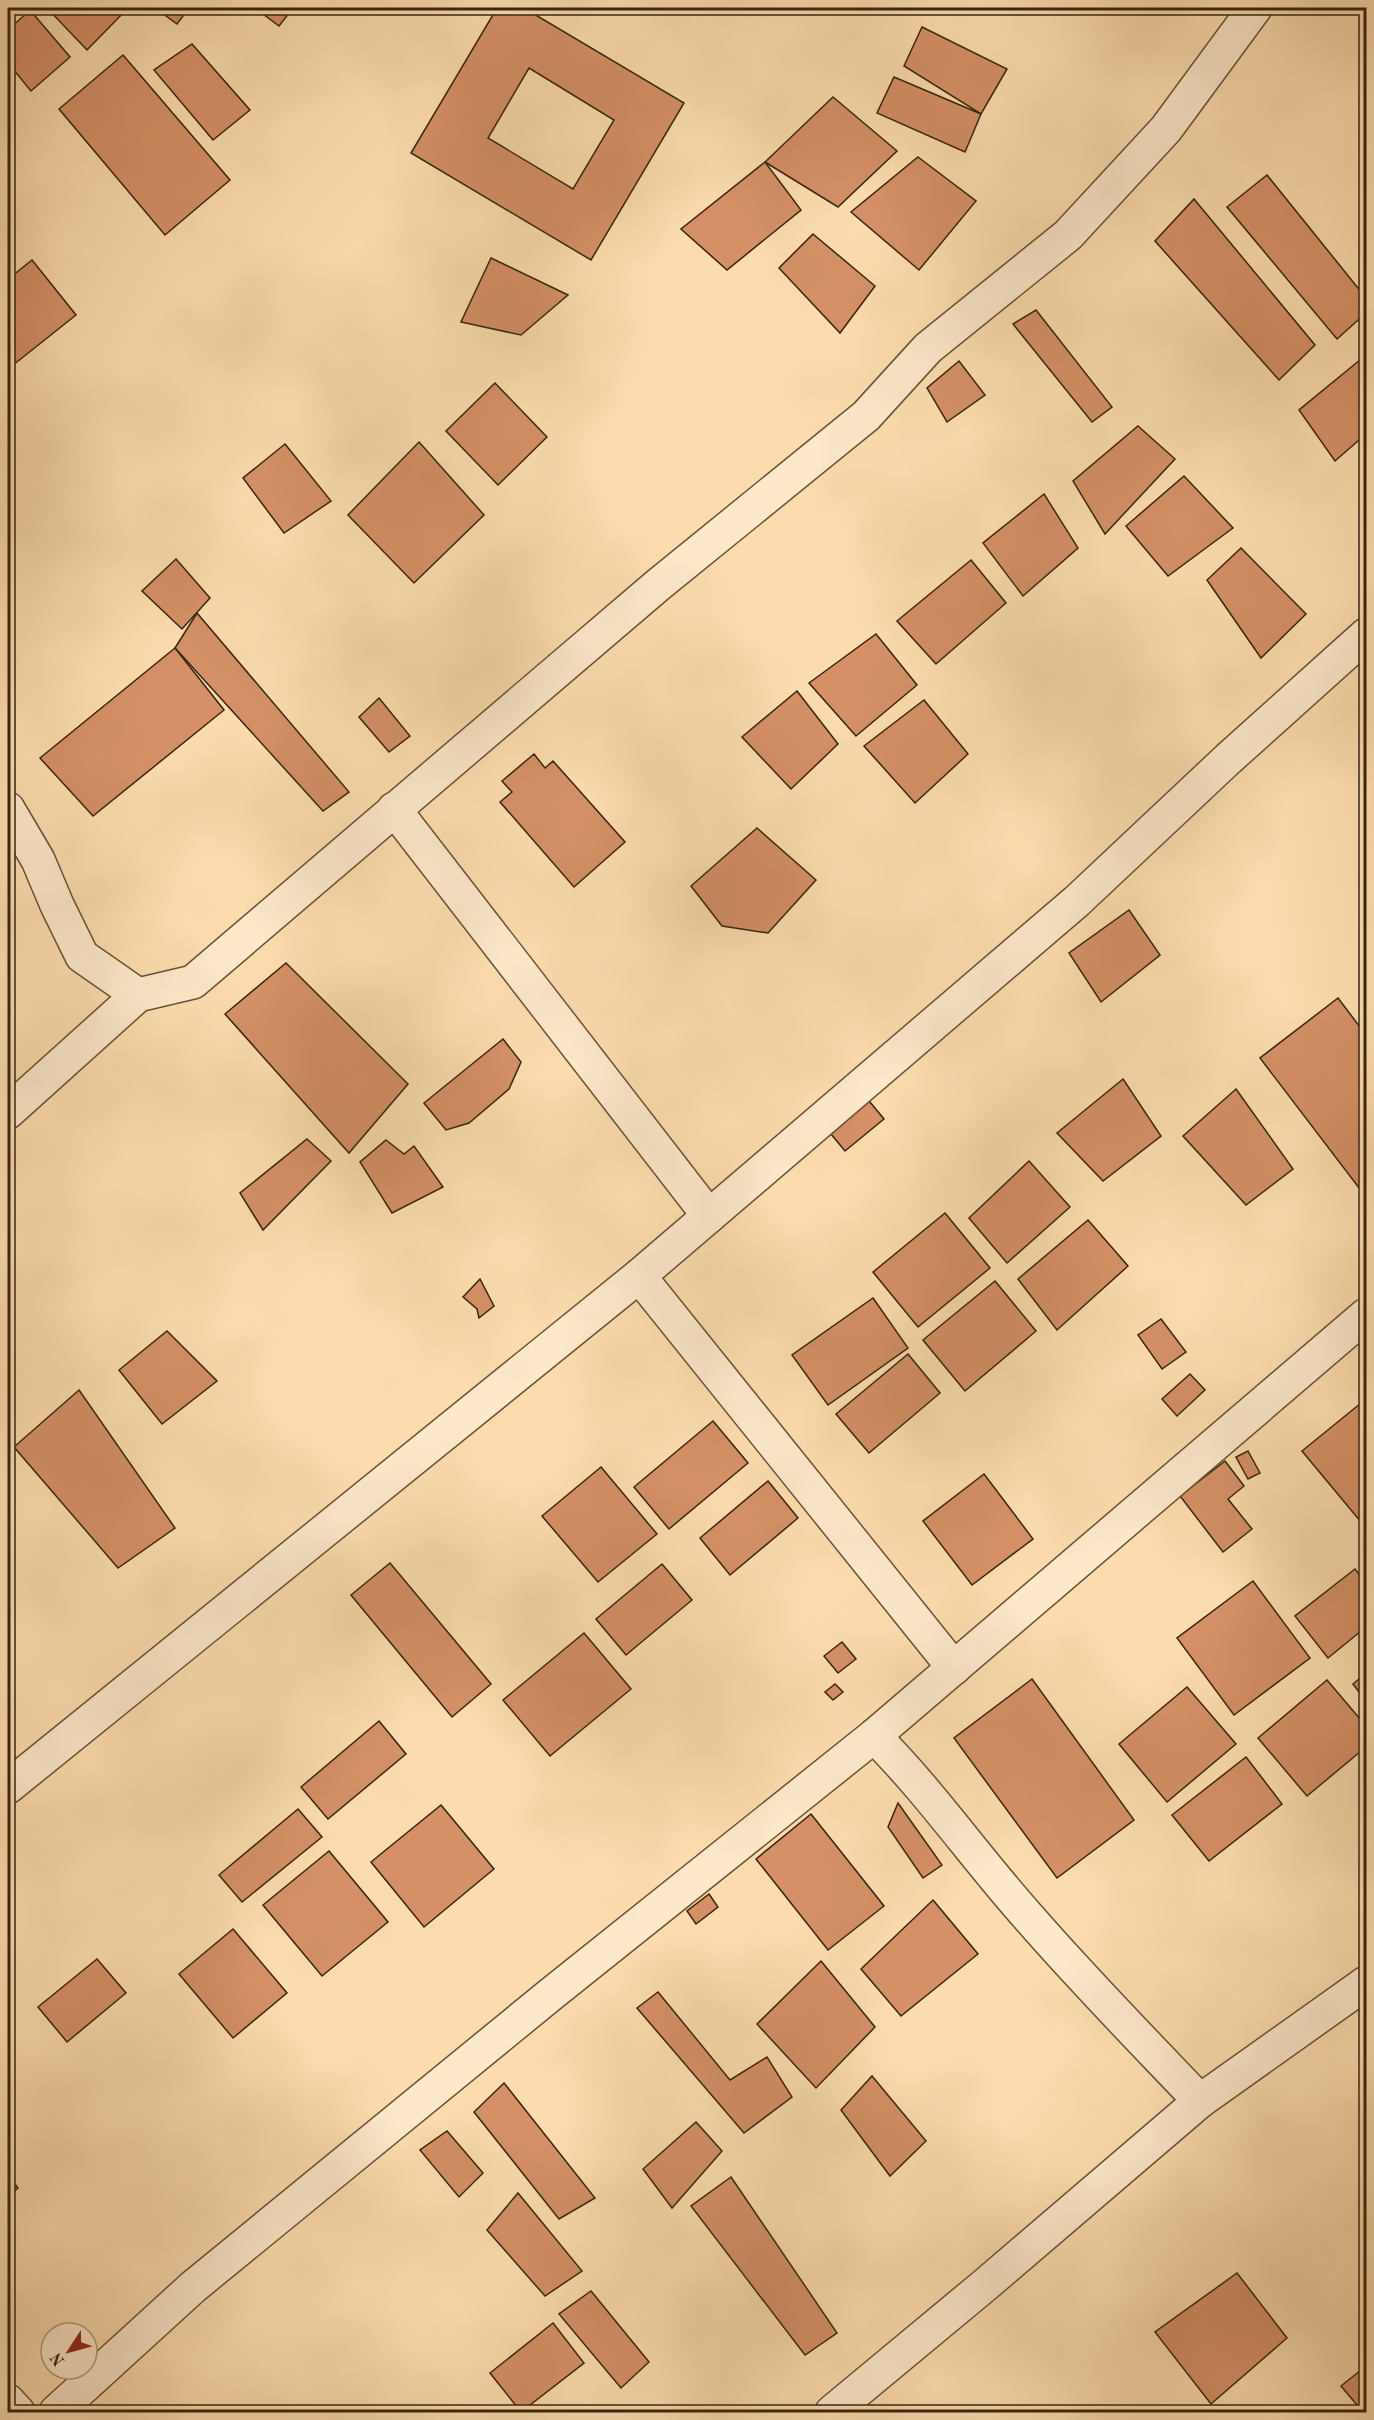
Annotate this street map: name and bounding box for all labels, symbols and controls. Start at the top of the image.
north arrow [39,2321,99,2381]
text: N [48,2348,69,2368]

